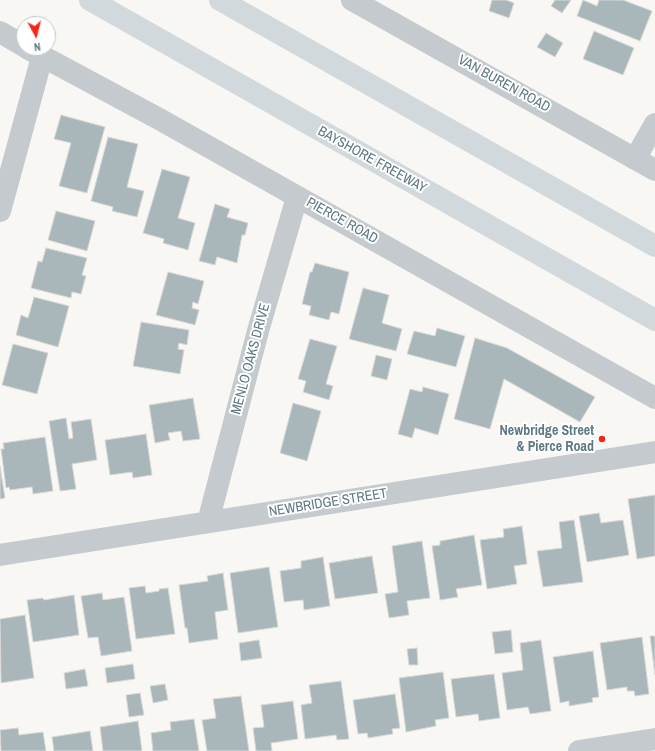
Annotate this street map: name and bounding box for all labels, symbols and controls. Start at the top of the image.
north arrow [16,16,56,56]
text: N [33,40,41,54]
street label: VAN BUREN ROAD [455,52,553,116]
street label: BAYSHORE FREEWAY [315,123,429,197]
street label: PIERCE ROAD [303,194,381,248]
street label: MENLO OAKS DRIVE [228,302,274,416]
place label: Newbridge Street & Pierce Road [500,423,594,456]
marker: Newbridge Street & Pierce Road [597,434,607,444]
street label: NEWBRIDGE STREET [268,485,388,521]

